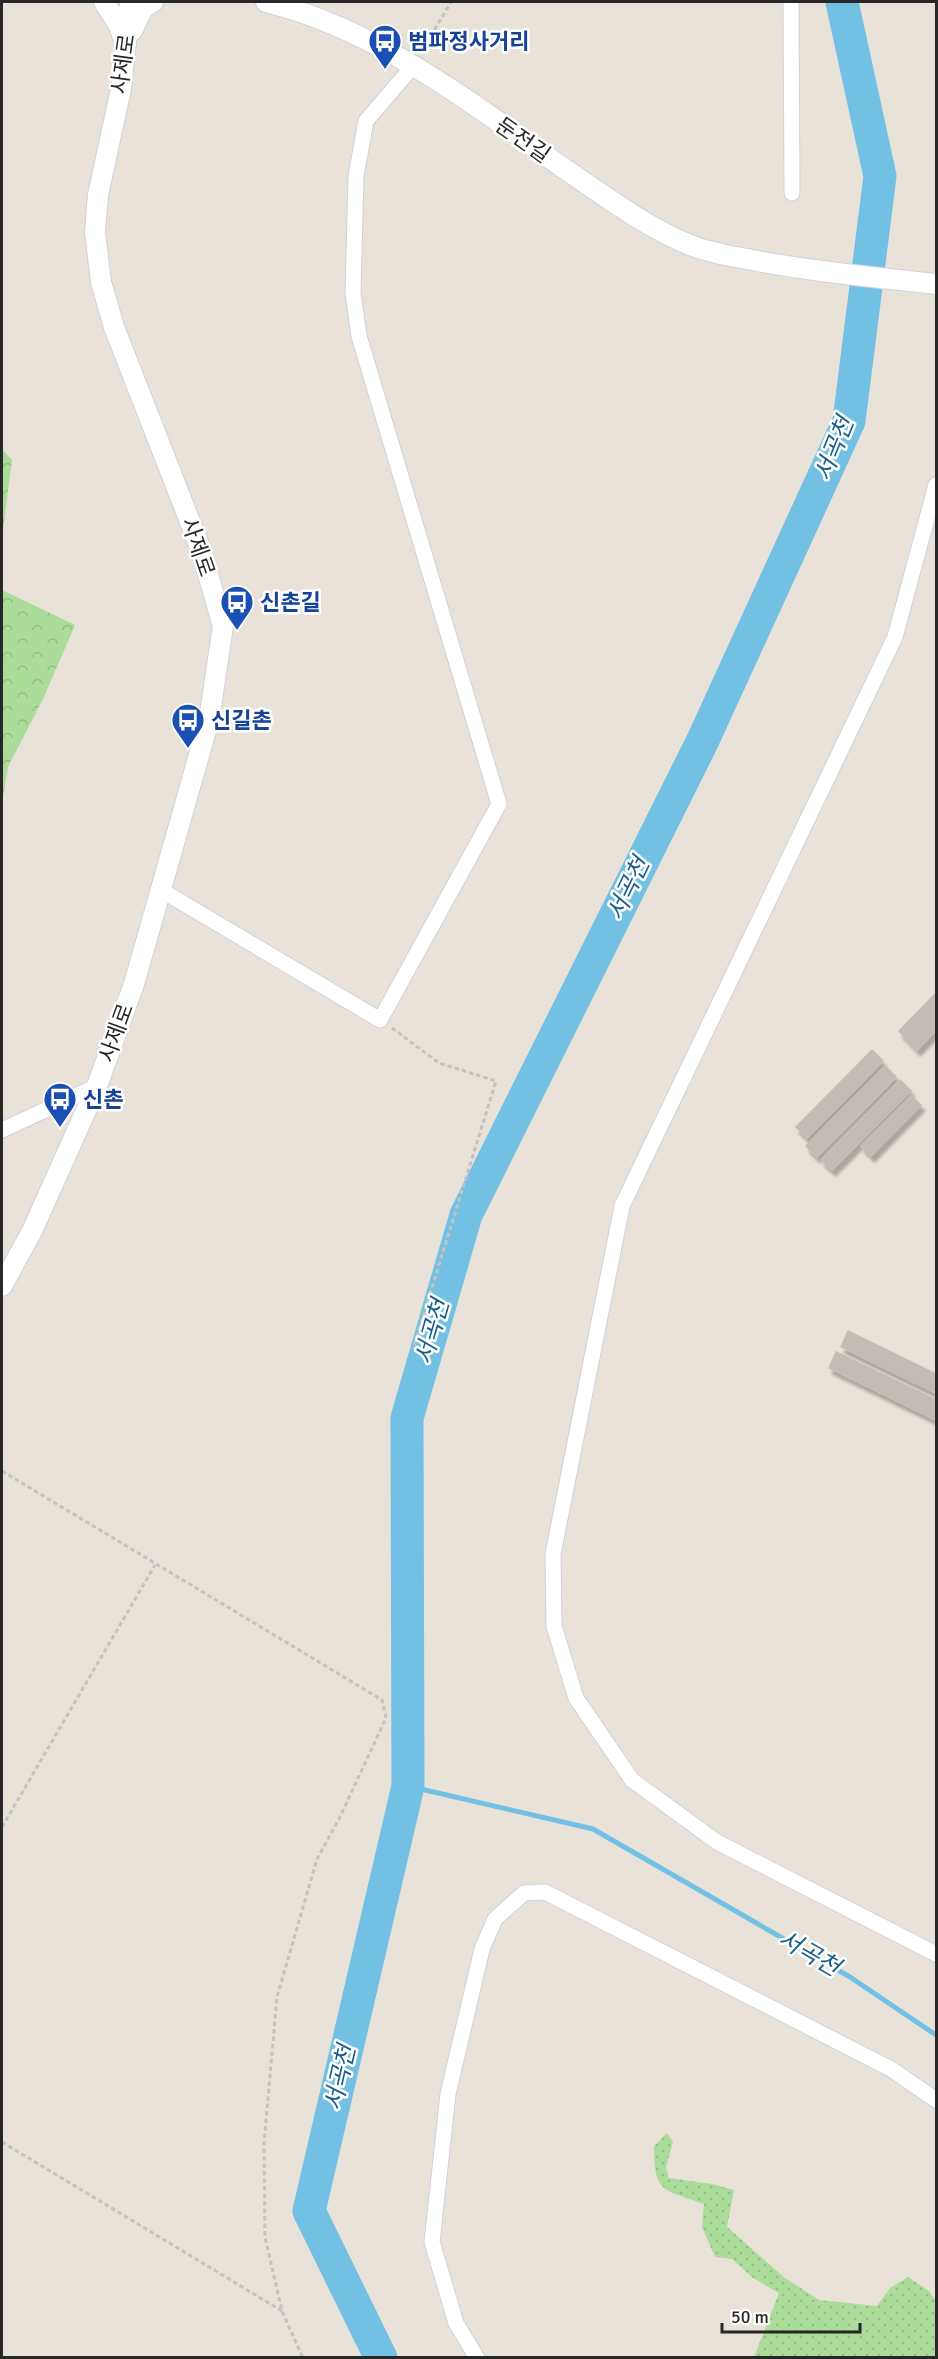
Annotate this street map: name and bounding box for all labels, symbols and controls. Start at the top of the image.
bus stop icon: 범파정사거리 [367,23,403,70]
place label: 범파정사거리 [408,28,529,55]
street label: 사제로 [105,32,141,96]
street label: 둔전길 [490,112,556,168]
water label: 서곡천 [808,410,861,485]
street label: 사제로 [175,514,221,580]
bus stop icon: 신촌길 [219,584,255,631]
place label: 신촌길 [260,589,321,616]
bus stop icon: 신길촌 [170,702,206,749]
place label: 신길촌 [211,707,272,734]
water label: 서곡천 [600,850,657,925]
street label: 사제로 [93,1000,139,1066]
bus stop icon: 신촌 [42,1081,78,1128]
place label: 신촌 [83,1086,123,1113]
water label: 서곡천 [408,1293,456,1368]
water label: 서곡천 [773,1923,848,1984]
water label: 서곡천 [318,2040,363,2114]
scale bar [722,2296,860,2334]
text: 50 m [731,2306,769,2328]

